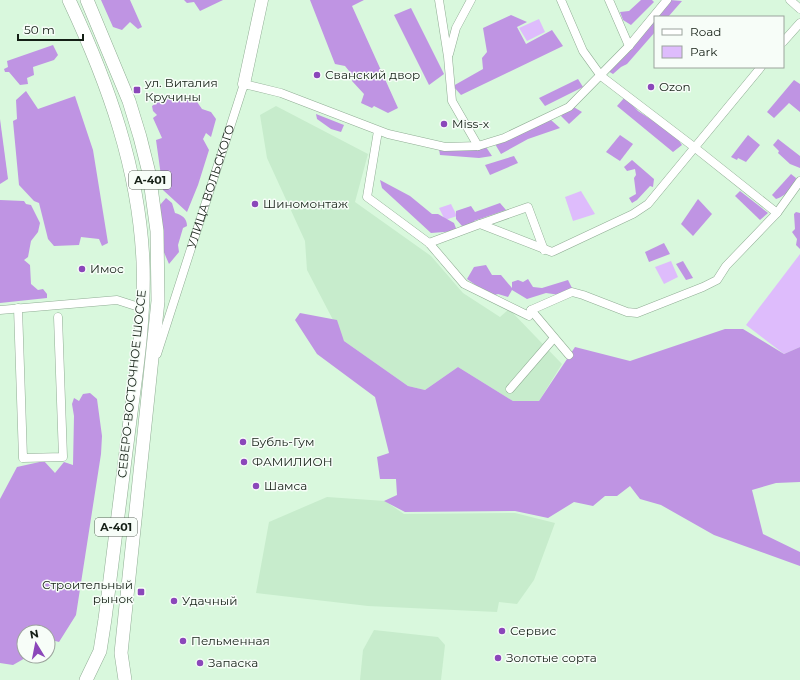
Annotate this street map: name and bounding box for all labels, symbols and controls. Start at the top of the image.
scale bar [18,16,83,42]
legend [654,16,784,68]
text: 50 m [24,22,55,37]
text: Road [690,24,721,39]
text: Park [690,44,718,59]
place label: Сванский двор [325,67,420,82]
marker: Сванский двор [312,70,322,80]
place label: ул. Виталия Кручины [144,75,218,104]
place label: Ozon [659,79,691,94]
marker: Ozon [646,82,656,92]
marker: ул. Виталия Кручины [132,85,142,95]
place label: Miss-x [452,116,490,131]
marker: Miss-x [439,119,449,129]
street label: УЛИЦА ВОЛЬСКОГО [184,123,237,250]
road number: А-401 [129,171,171,189]
place label: Шиномонтаж [263,196,348,211]
marker: Шиномонтаж [250,199,260,209]
place label: Имос [90,261,124,276]
marker: Имос [77,264,87,274]
street label: СЕВЕРО-ВОСТОЧНОЕ ШОССЕ [114,289,149,479]
place label: Бубль-Гум [251,434,315,449]
marker: Бубль-Гум [238,437,248,447]
place label: ФАМИЛИОН [252,454,333,469]
marker: ФАМИЛИОН [239,457,249,467]
place label: Шамса [264,478,307,493]
marker: Шамса [251,481,261,491]
road number: А-401 [95,518,137,536]
place label: Строительный рынок [42,577,133,606]
marker: Строительный рынок [136,587,146,597]
place label: Удачный [182,593,238,608]
marker: Удачный [169,596,179,606]
place label: Сервис [510,623,557,638]
north arrow [16,624,56,664]
text: N [29,626,40,642]
marker: Сервис [497,626,507,636]
place label: Пельменная [191,633,270,648]
marker: Пельменная [178,636,188,646]
place label: Золотые сорта [506,650,597,665]
marker: Золотые сорта [493,653,503,663]
place label: Запаска [208,655,258,670]
marker: Запаска [195,658,205,668]

